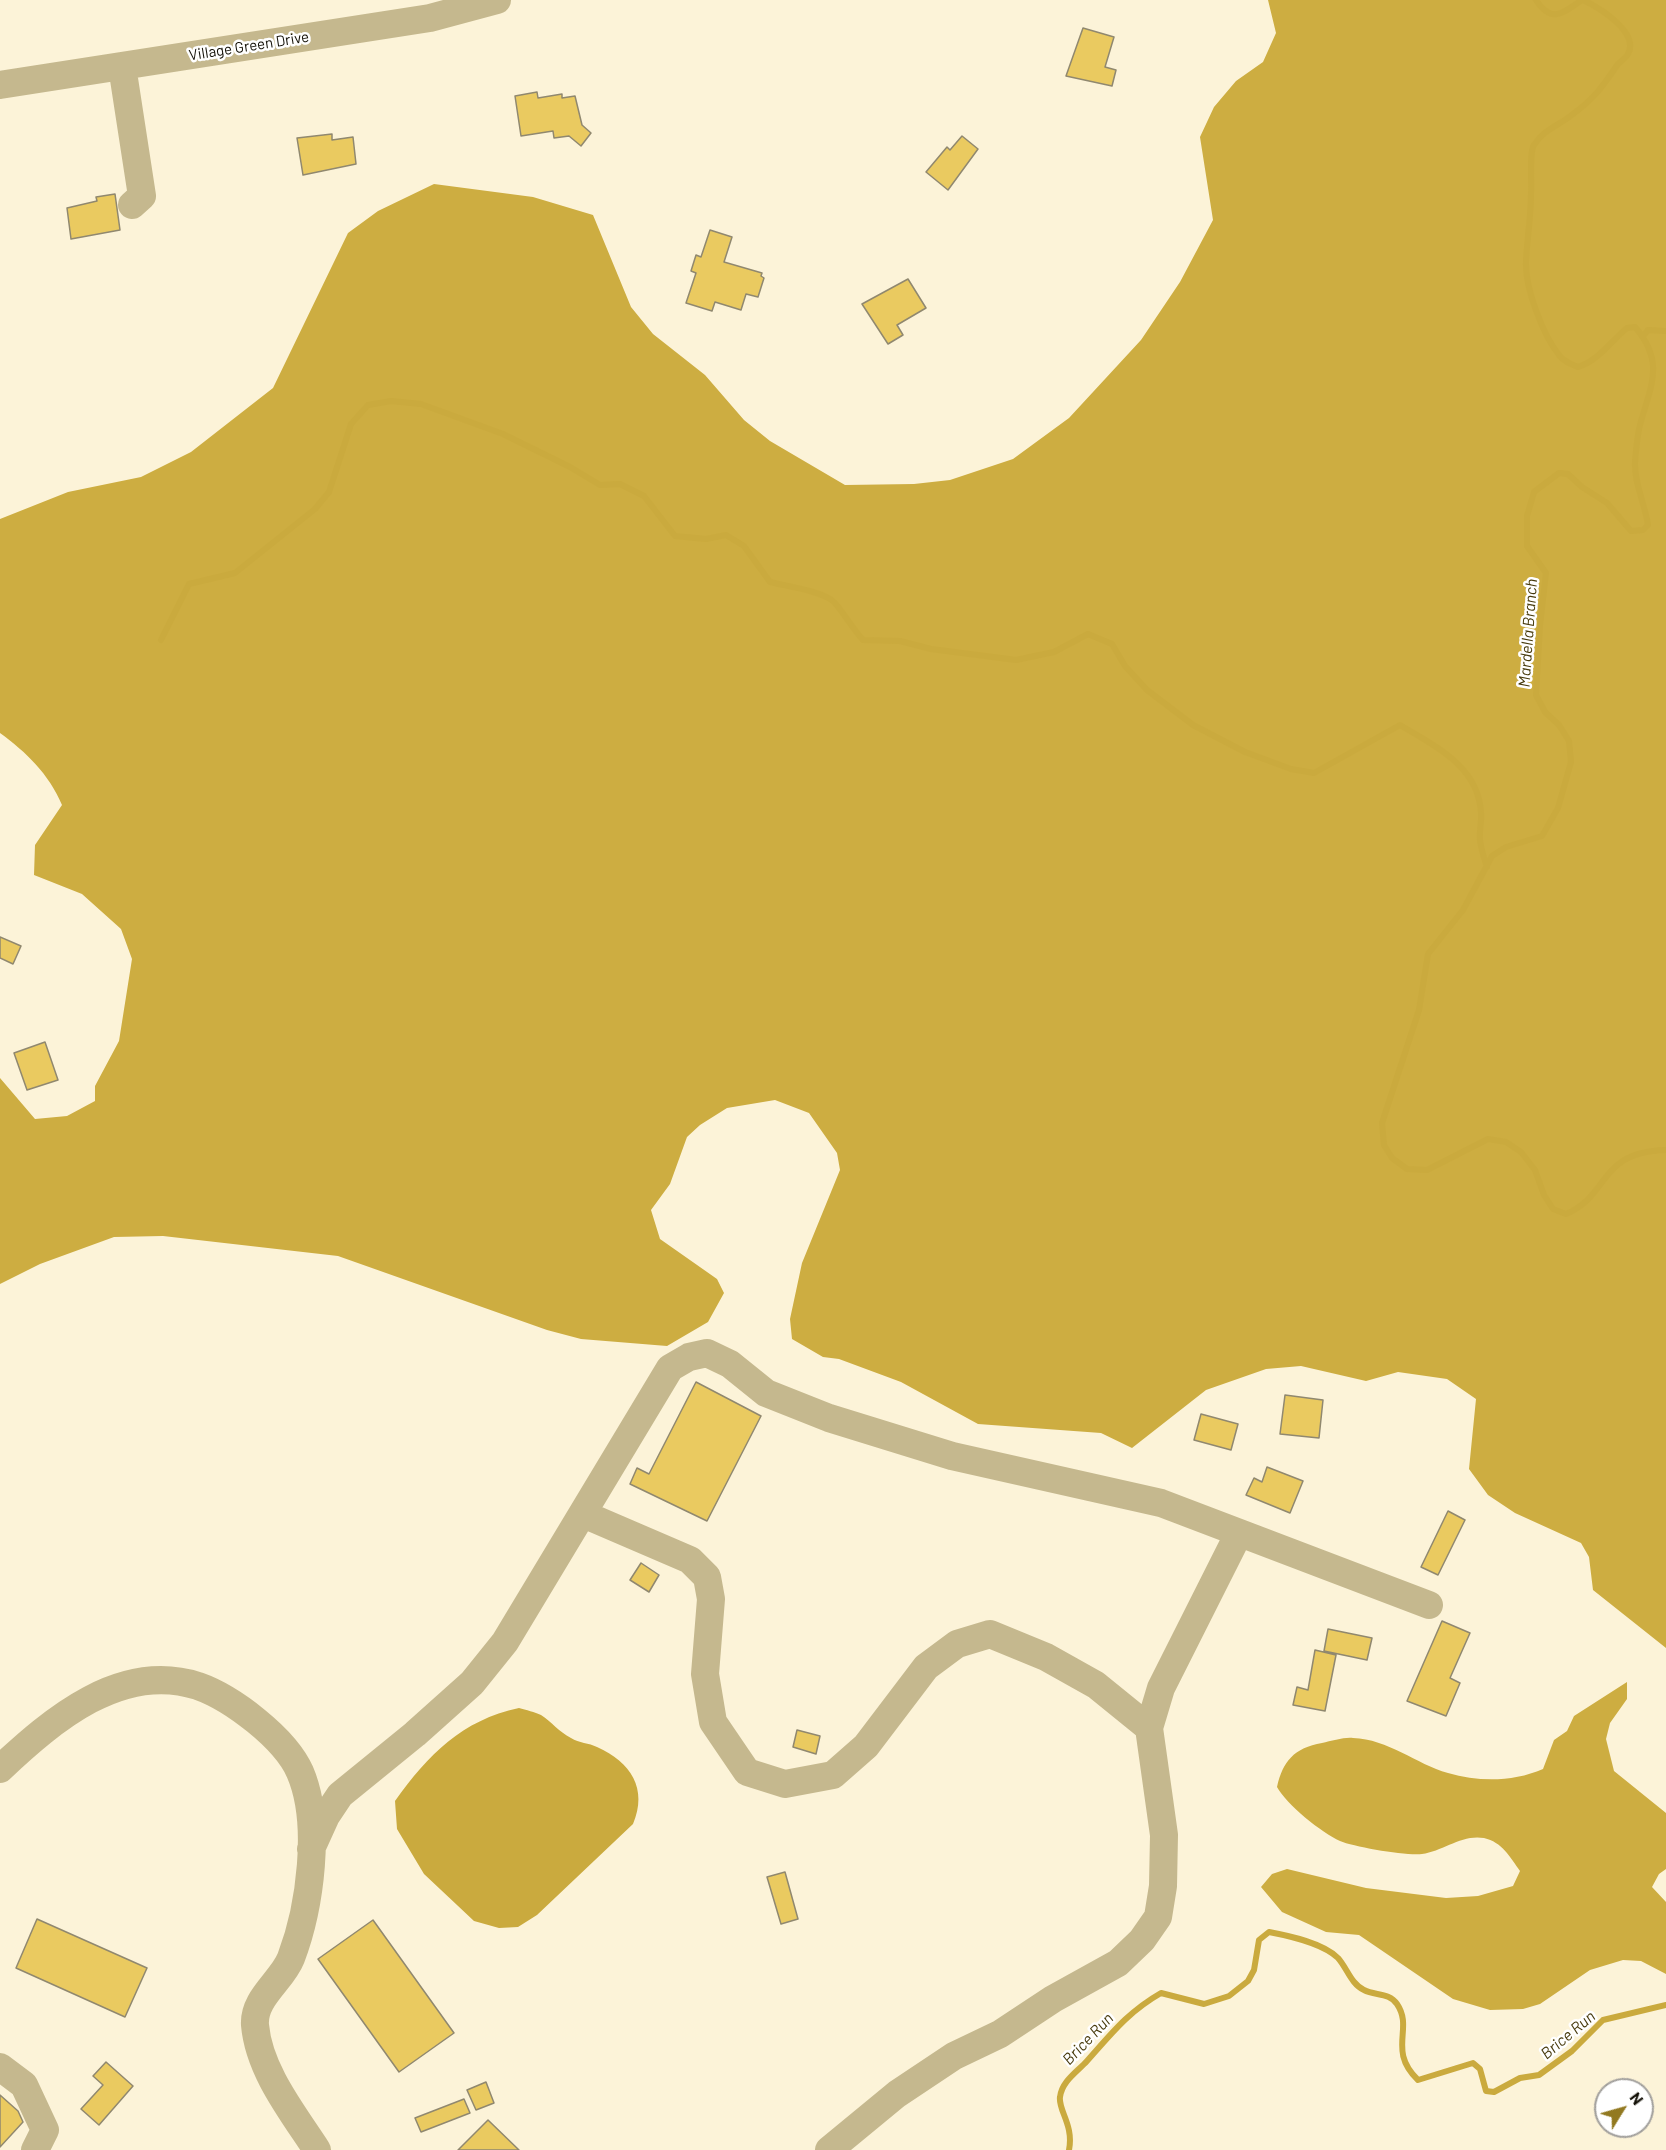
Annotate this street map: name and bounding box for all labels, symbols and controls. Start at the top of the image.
street label: Village Green Drive [188,28,310,64]
water label: Mardella Branch [1515,578,1541,688]
water label: Brice Run [1537,2007,1599,2063]
water label: Brice Run [1059,2009,1117,2069]
north arrow [1594,2078,1654,2138]
text: N [1626,2088,1648,2108]

